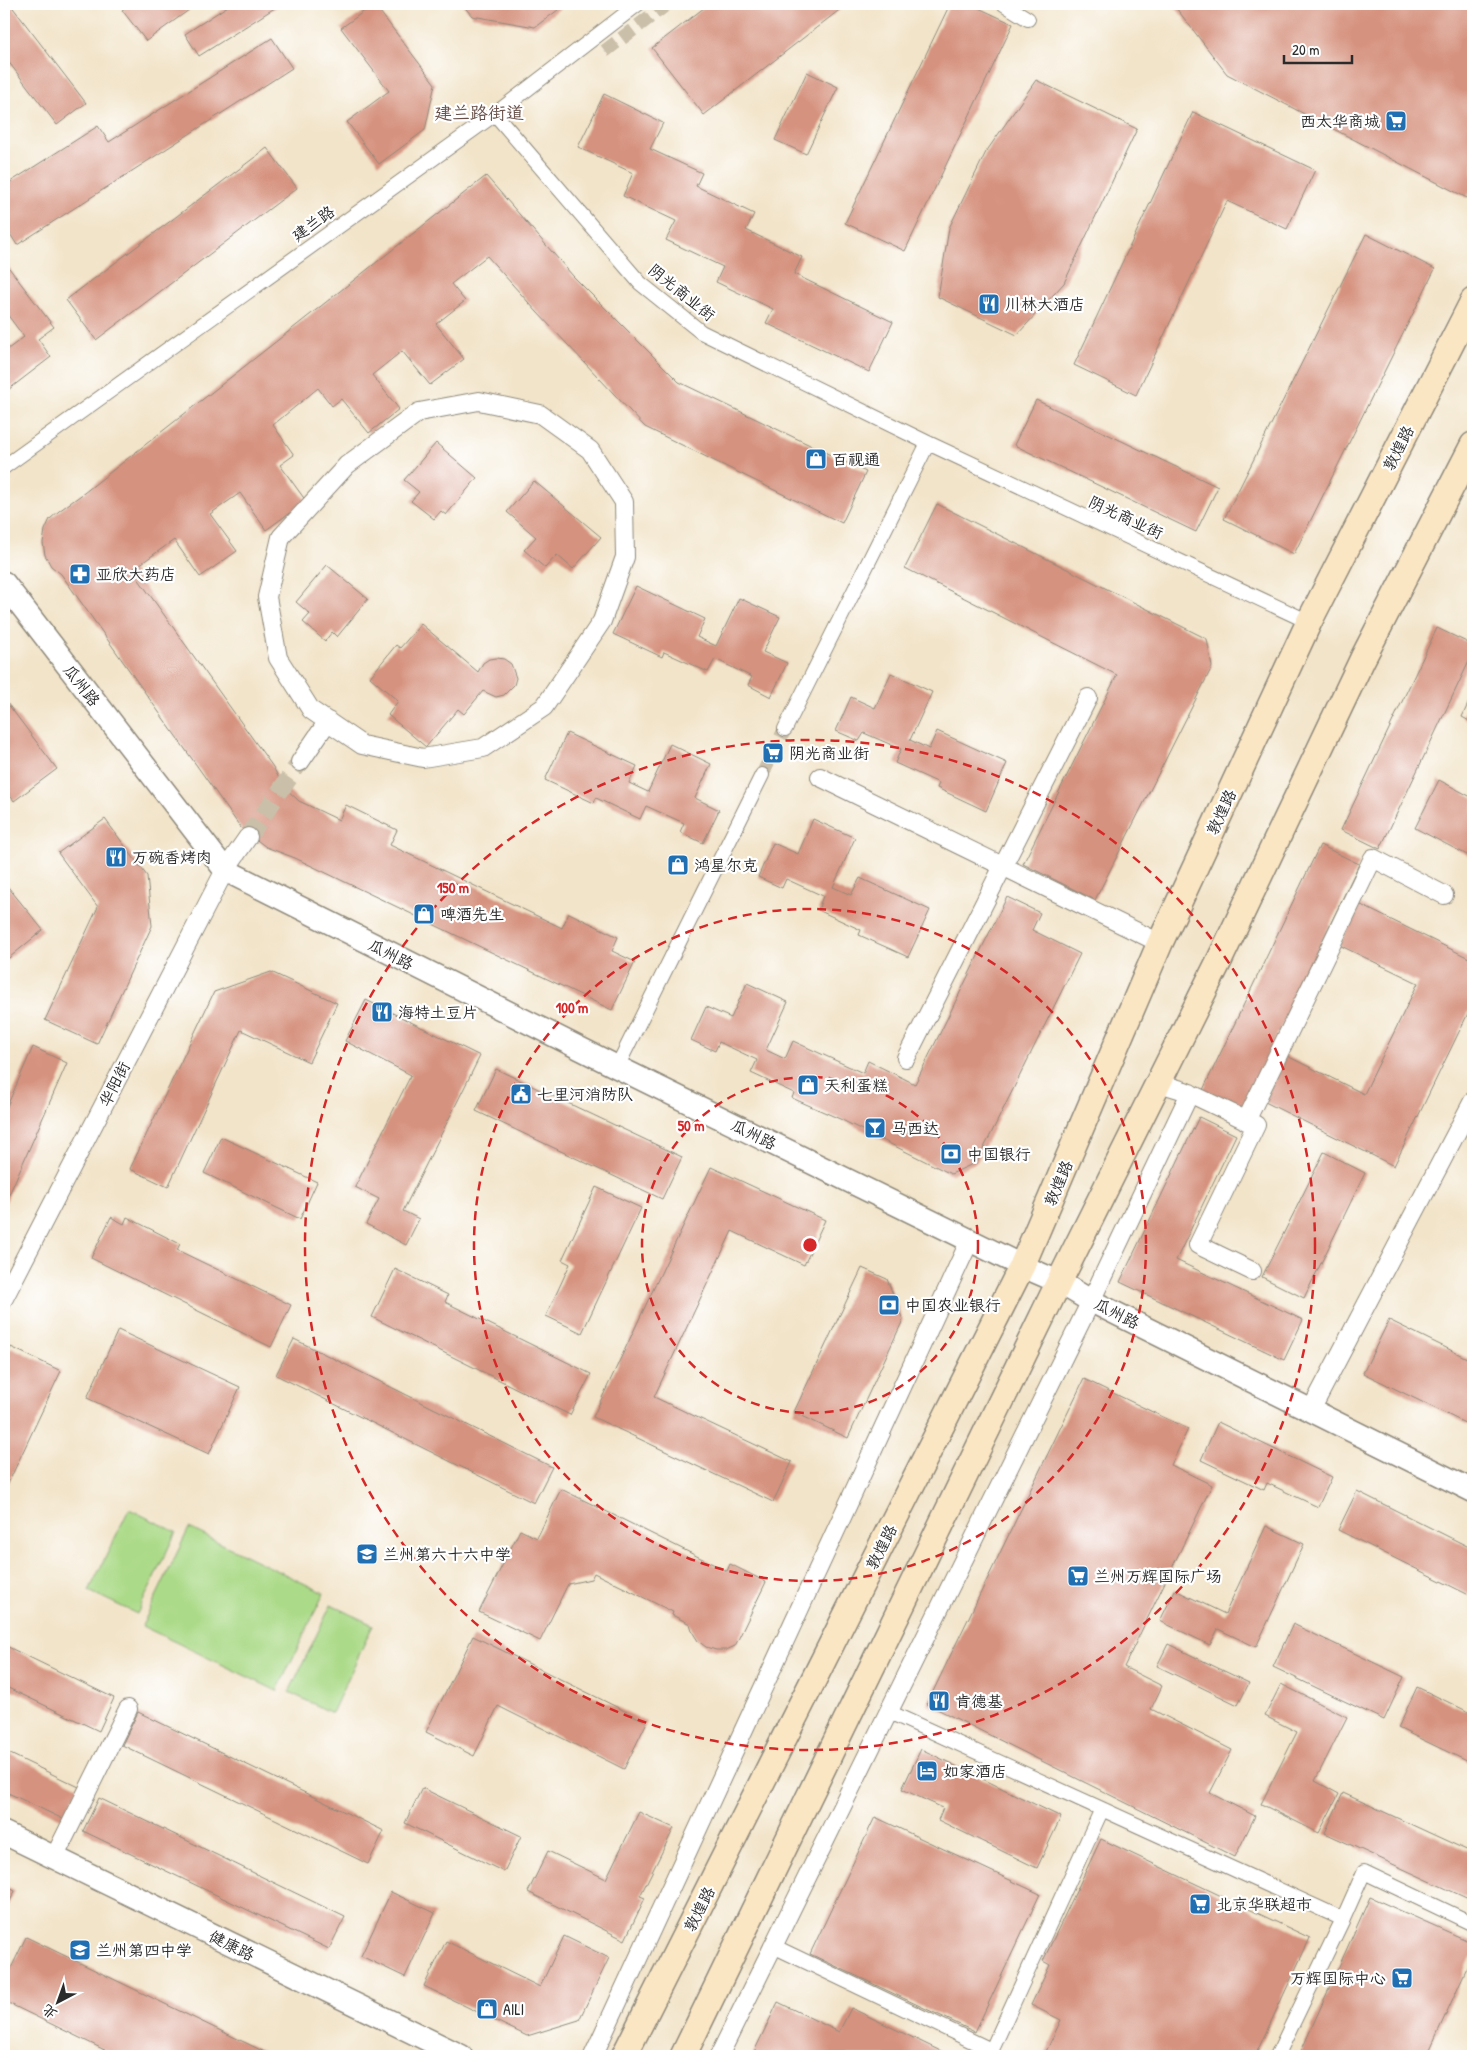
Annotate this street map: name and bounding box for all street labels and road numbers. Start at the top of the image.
street label: 建兰路 [287,200,339,246]
street label: 阴光商业街 [644,258,720,326]
street label: 敦煌路 [1377,422,1419,474]
street label: 阴光商业街 [1085,490,1167,544]
street label: 瓜州路 [59,659,105,711]
street label: 敦煌路 [1201,786,1241,838]
street label: 瓜州路 [365,933,417,975]
street label: 华阳街 [93,1058,135,1110]
street label: 瓜州路 [728,1114,780,1154]
street label: 敦煌路 [1038,1157,1078,1209]
street label: 瓜州路 [1091,1292,1143,1334]
street label: 敦煌路 [860,1521,902,1573]
street label: 敦煌路 [678,1883,720,1935]
street label: 健康路 [206,1925,258,1965]

